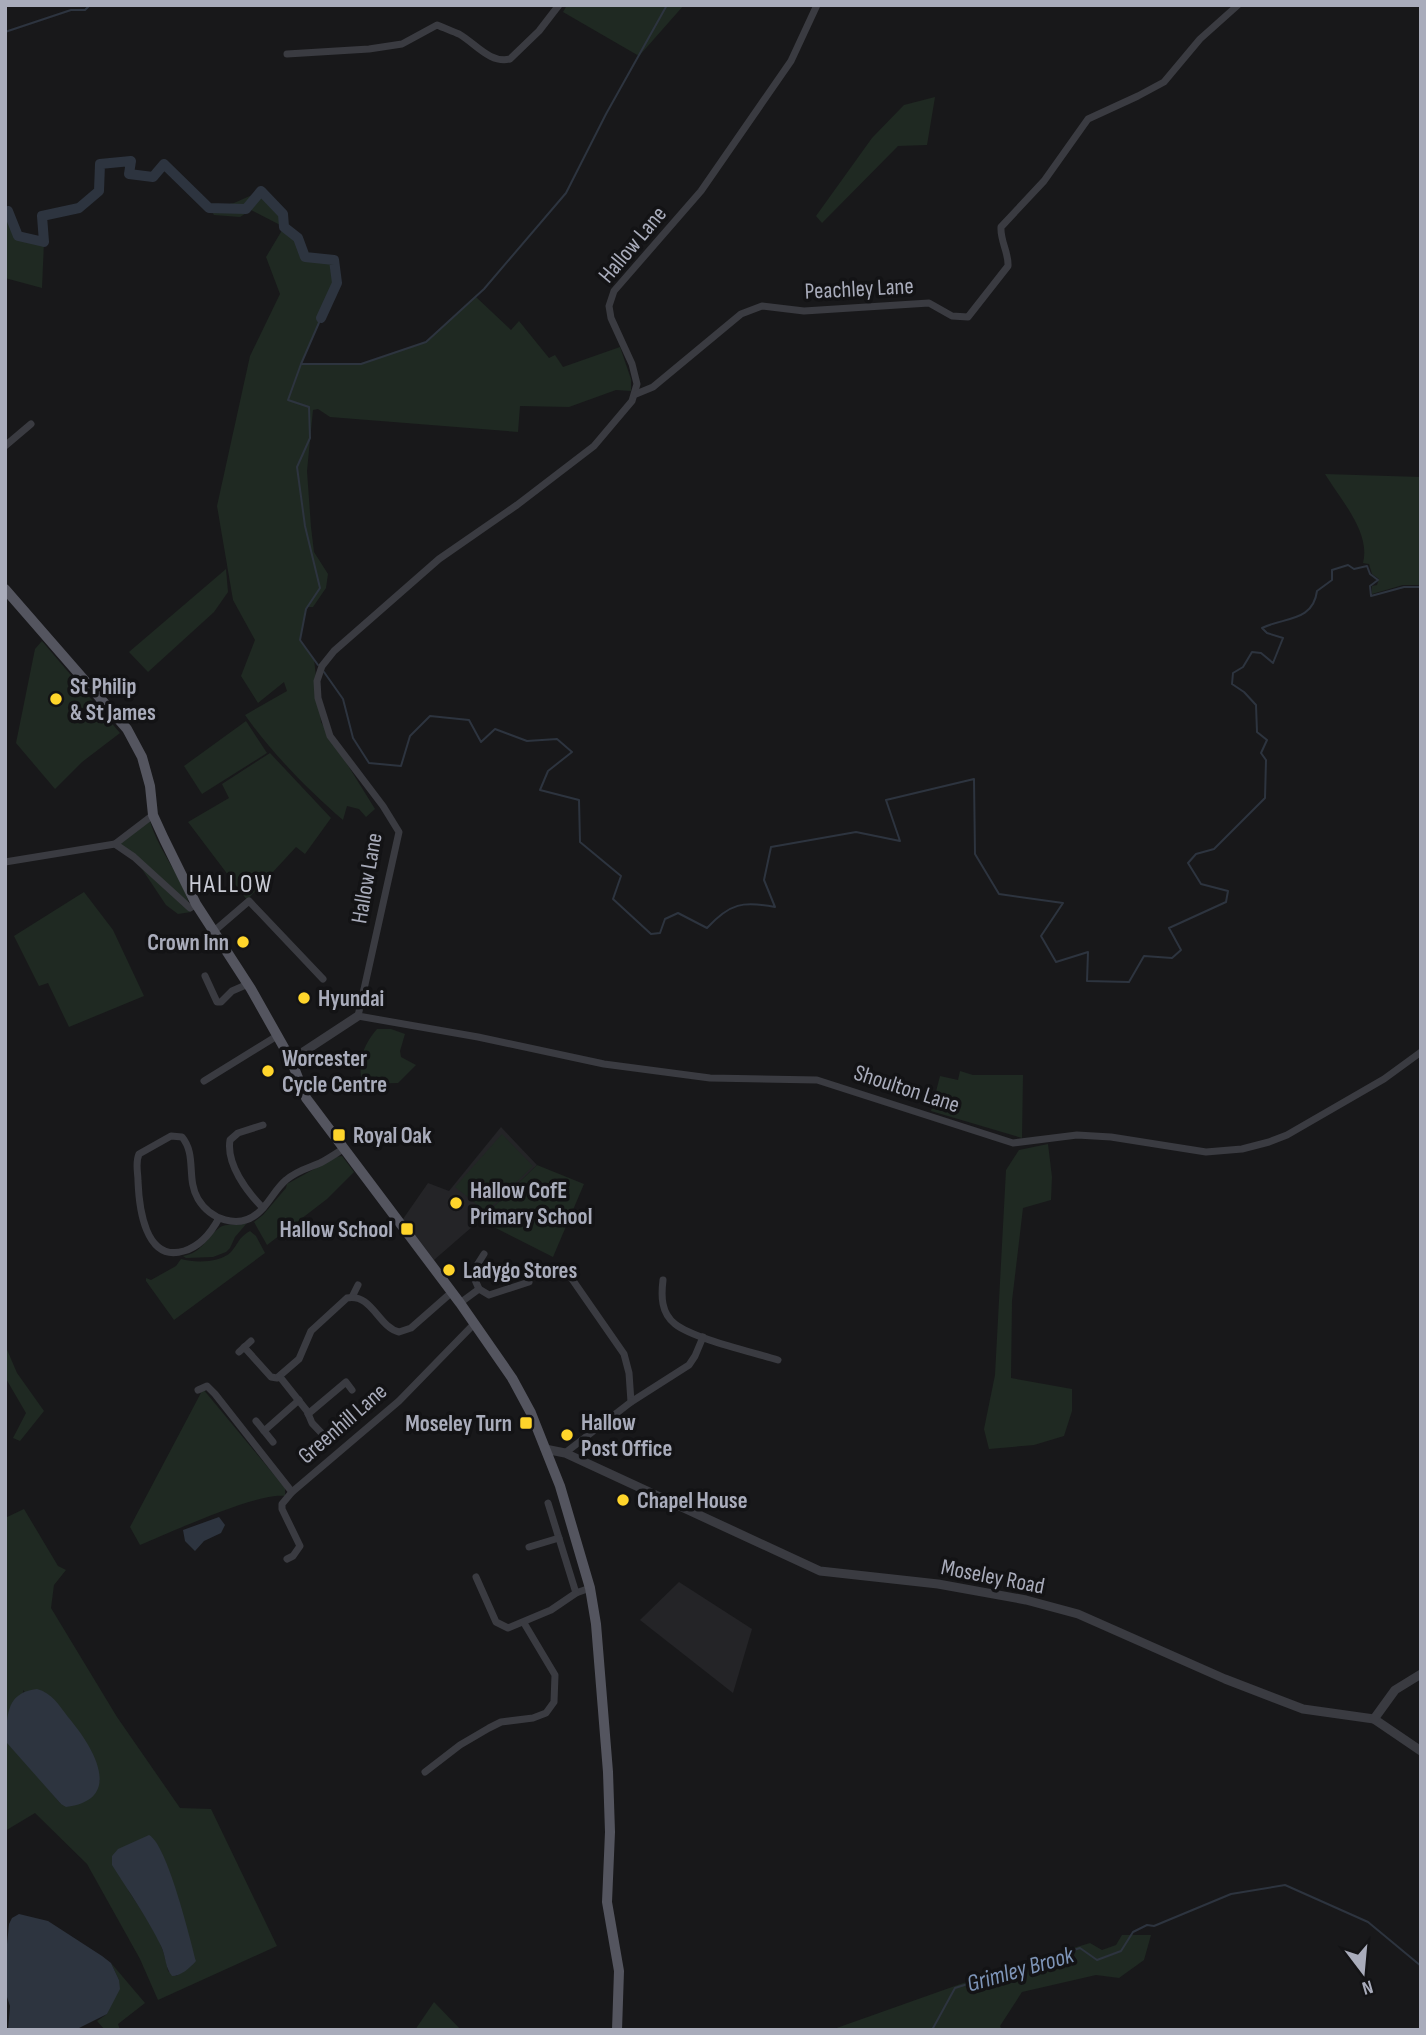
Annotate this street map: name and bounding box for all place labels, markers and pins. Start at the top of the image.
place label: St Philip & St James [70,673,156,727]
marker: St Philip & St James [48,691,64,707]
place label: Crown Inn [147,929,229,957]
marker: Crown Inn [235,934,251,950]
place label: Hyundai [318,985,384,1013]
marker: Hyundai [296,990,312,1006]
place label: Worcester Cycle Centre [282,1045,387,1099]
marker: Worcester Cycle Centre [260,1063,276,1079]
place label: Royal Oak [353,1122,432,1150]
marker: Royal Oak [331,1127,347,1143]
place label: Hallow CofE Primary School [470,1177,592,1231]
marker: Hallow CofE Primary School [448,1195,464,1211]
place label: Hallow School [280,1216,393,1244]
marker: Hallow School [399,1221,415,1237]
place label: Ladygo Stores [463,1257,577,1285]
marker: Ladygo Stores [441,1262,457,1278]
place label: Hallow Post Office [581,1409,672,1463]
place label: Moseley Turn [405,1410,512,1438]
marker: Moseley Turn [518,1415,534,1431]
marker: Hallow Post Office [559,1427,575,1443]
place label: Chapel House [637,1487,747,1515]
marker: Chapel House [615,1492,631,1508]

